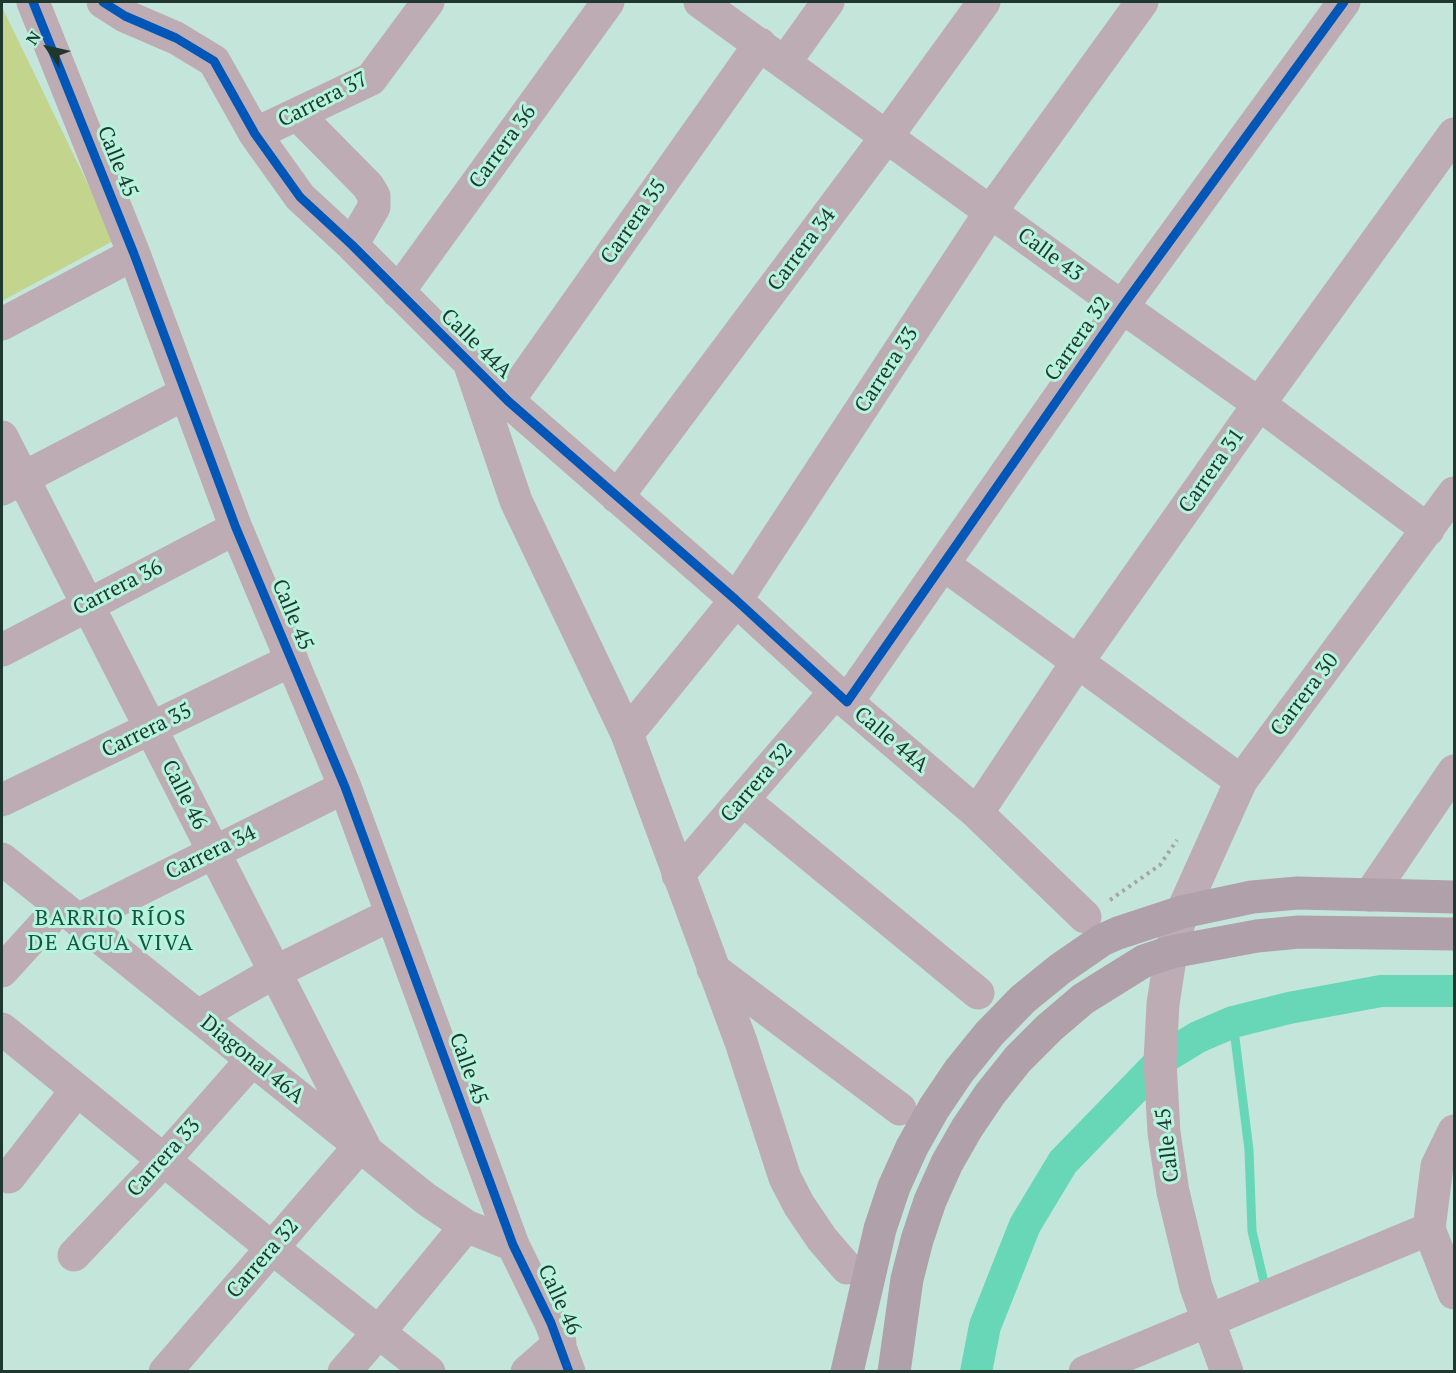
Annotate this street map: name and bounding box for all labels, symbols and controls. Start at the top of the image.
north arrow [18,18,78,78]
text: N [21,27,46,49]
street label: Carrera 37 [274,67,372,133]
street label: Carrera 36 [464,100,542,194]
street label: Calle 45 [91,123,143,201]
street label: Carrera 35 [596,175,672,269]
street label: Carrera 34 [763,204,841,296]
street label: Calle 43 [1012,223,1088,287]
street label: Carrera 32 [1040,292,1116,386]
street label: Calle 44A [435,304,517,384]
street label: Carrera 33 [850,322,924,418]
street label: Carrera 31 [1174,424,1250,518]
street label: Carrera 36 [69,555,167,621]
street label: Calle 45 [266,576,318,654]
street label: Carrera 30 [1266,649,1344,741]
street label: Carrera 35 [98,698,196,764]
street label: Calle 44A [849,702,933,778]
street label: Carrera 32 [716,738,798,828]
street label: Calle 46 [156,756,212,834]
street label: Carrera 34 [162,820,260,886]
district label: BARRIO RÍOS DE AGUA VIVA [28,906,194,957]
street label: Diagonal 46A [195,1011,309,1109]
street label: Calle 45 [443,1030,493,1108]
street label: Calle 45 [1151,1106,1185,1184]
street label: Carrera 33 [122,1114,206,1202]
street label: Carrera 32 [222,1214,304,1304]
street label: Calle 46 [532,1261,586,1339]

